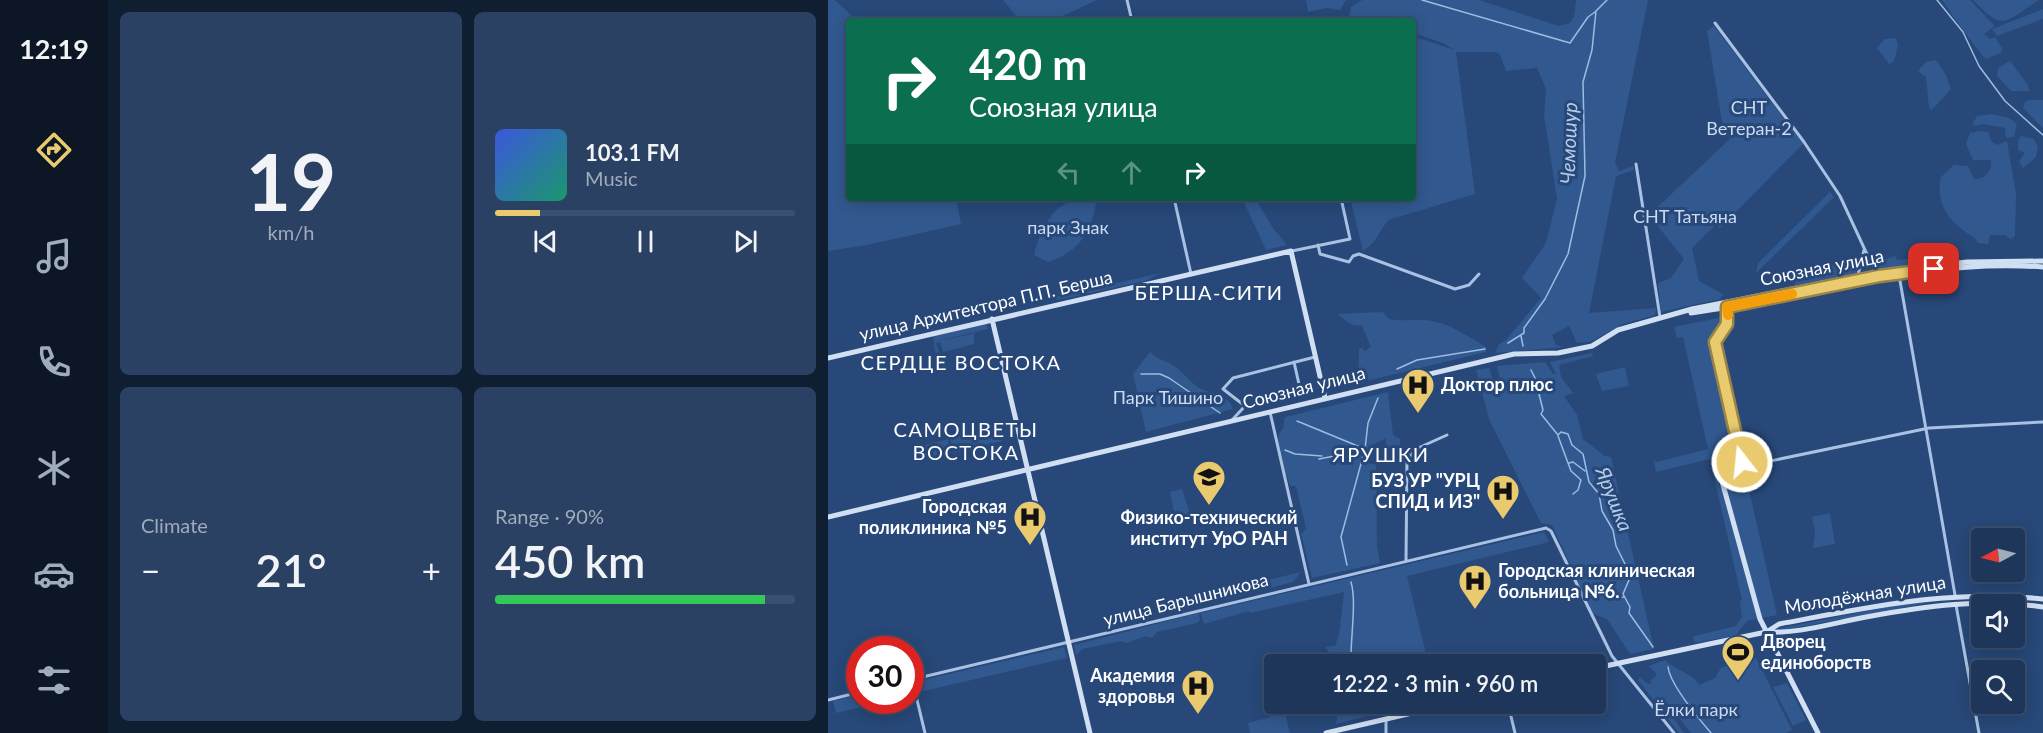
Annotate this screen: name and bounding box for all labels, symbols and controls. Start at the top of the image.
text: 12:19 [19,32,89,65]
text: 420 m [969,39,1087,89]
icon: right [870,42,948,120]
text: Союзная улица [969,90,1158,123]
park label: СНТ Ветеран-2 [1706,96,1792,139]
water label: Чемошур [1555,102,1581,184]
icon: directions [33,129,75,171]
text: 19 [246,134,336,228]
text: 103.1 FM [585,139,680,166]
icon: left [1052,156,1085,189]
icon: ahead [1115,156,1148,189]
icon: right [1178,156,1211,189]
text: Music [585,166,638,190]
park label: СНТ Татьяна [1633,205,1737,227]
park label: парк Знак [1027,216,1110,238]
text: km/h [268,220,314,244]
icon: previous [529,225,562,258]
icon: pause [629,225,662,258]
icon: next [729,225,762,258]
icon: music [33,235,75,277]
pin [1908,243,1959,294]
street label: Союзная улица [1758,244,1886,290]
icon: arrive [1917,252,1950,285]
street label: улица Архитектора П.П. Берша [857,265,1114,345]
district label: БЕРША-СИТИ [1134,280,1284,304]
icon: phone [33,341,75,383]
district label: СЕРДЦЕ ВОСТОКА [861,350,1061,374]
street label: Союзная улица [1240,361,1367,413]
hospital icon: Доктор плюс [1400,367,1436,414]
place label: Доктор плюс [1441,373,1554,395]
park label: Парк Тишино [1113,386,1223,408]
district label: САМОЦВЕТЫ ВОСТОКА [894,417,1038,464]
position arrow [1710,430,1774,494]
district label: ЯРУШКИ [1331,442,1430,466]
icon: climate [33,447,75,489]
school or university icon: Физико-технический институт УрО РАН [1191,459,1227,506]
water label: Ярушка [1591,462,1639,534]
place label: БУЗ УР "УРЦ СПИД и ИЗ" [1371,469,1480,512]
hospital icon: БУЗ УР "УРЦ СПИД и ИЗ" [1485,473,1521,520]
place label: Городская поликлиника №5 [859,495,1007,538]
hospital icon: Городская поликлиника №5 [1012,499,1048,546]
text: Range · 90% [495,504,604,528]
place label: Физико-технический институт УрО РАН [1121,506,1297,549]
text: Climate [141,513,208,537]
north arrow [1971,528,2025,582]
map controls [1971,528,2025,714]
text: 450 km [495,534,645,588]
text: 21° [256,543,326,597]
text: − [141,550,160,590]
text: + [422,550,441,590]
icon: car [33,553,75,595]
place label: Городская клиническая больница №6. [1498,559,1695,602]
hospital icon: Городская клиническая больница №6. [1457,563,1493,610]
street label: улица Барышникова [1101,568,1271,630]
street label: Молодёжная улица [1783,570,1947,618]
button: sound [1971,594,2025,648]
place label: Дворец единоборств [1761,630,1871,673]
sports icon: Дворец единоборств [1720,634,1756,681]
speed limit sign: 30 [846,636,924,714]
icon: filters [33,659,75,701]
button: search [1971,660,2025,714]
place label: Академия здоровья [1089,664,1175,707]
hospital icon: Академия здоровья [1180,668,1216,715]
text: 12:22 · 3 min · 960 m [1332,670,1538,697]
park label: Ёлки парк [1654,698,1739,720]

